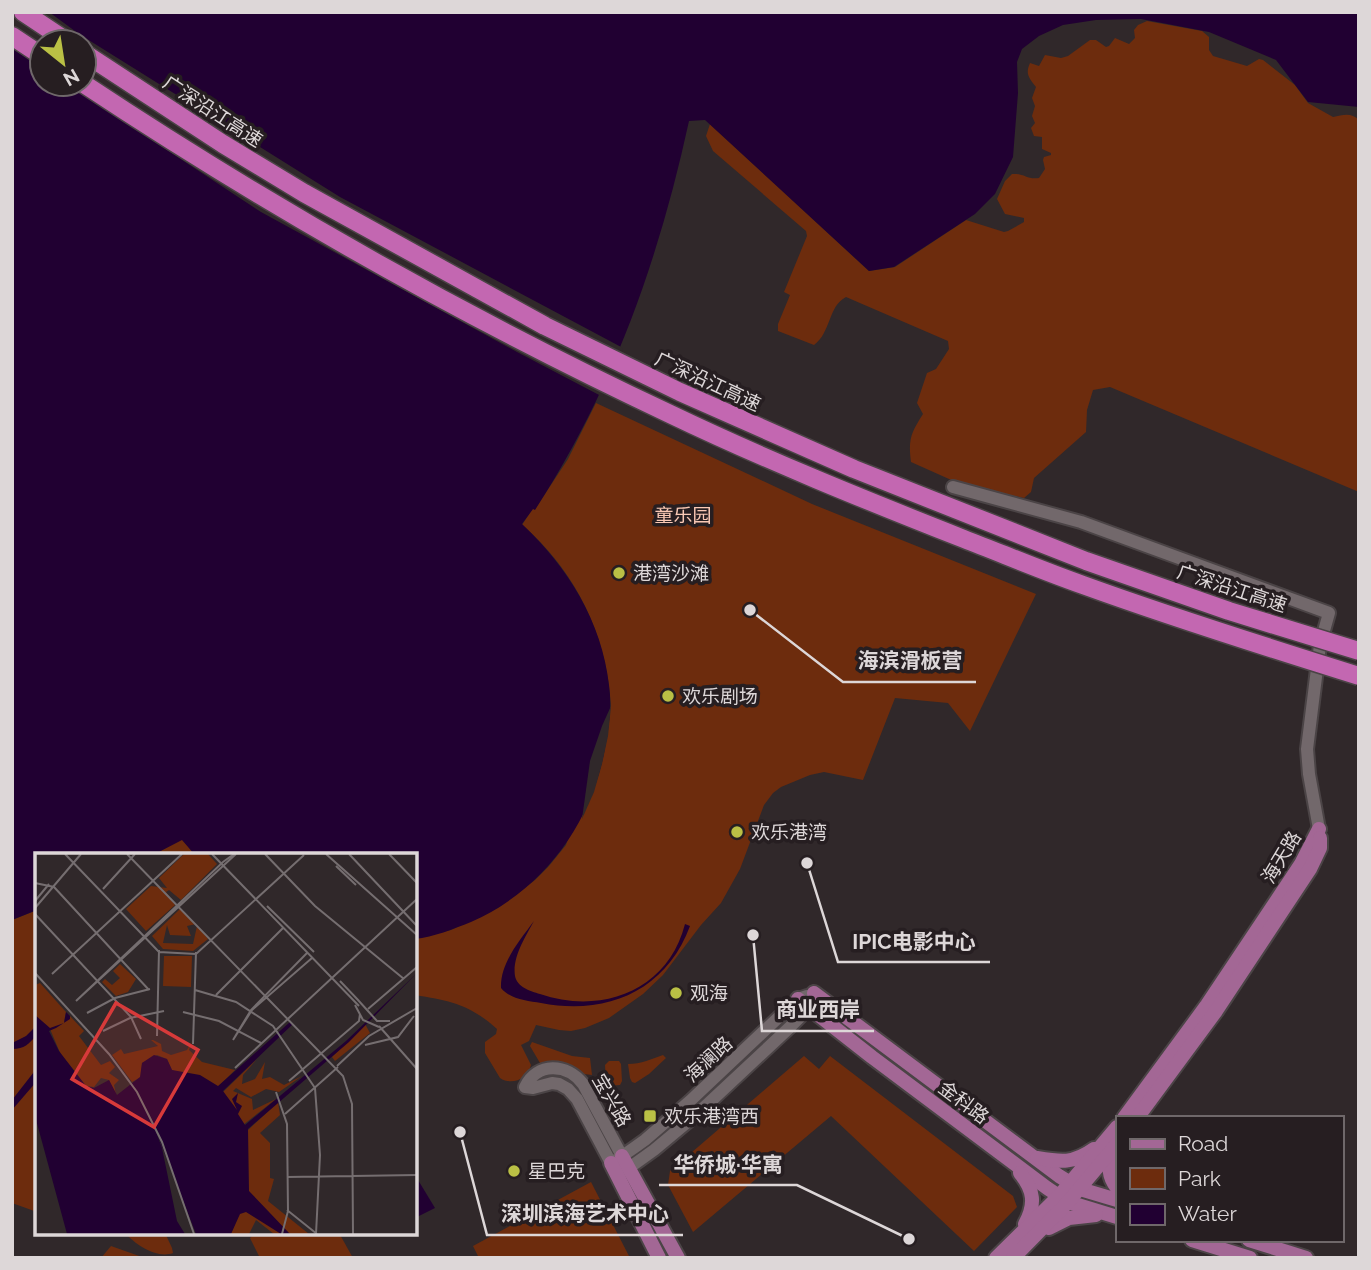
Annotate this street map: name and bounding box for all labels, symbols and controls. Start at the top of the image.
north arrow [28,28,98,98]
text: N [60,65,83,91]
street label: 广深沿江高速 [159,71,267,151]
street label: 广深沿江高速 [652,347,764,415]
park label: 童乐园 [654,504,712,526]
street label: 广深沿江高速 [1174,560,1290,616]
place label: 港湾沙滩 [633,562,709,584]
marker: 港湾沙滩 [611,565,627,581]
callout: 海滨滑板营 [843,640,976,682]
text: 海滨滑板营 [858,648,963,673]
place label: 欢乐剧场 [682,685,758,707]
marker: 欢乐剧场 [660,688,676,704]
place label: 欢乐港湾 [751,821,827,843]
marker: 欢乐港湾 [729,824,745,840]
street label: 海天路 [1257,827,1305,887]
inset map [35,853,416,1235]
callout: IPIC电影中心 [838,920,990,962]
text: IPIC电影中心 [852,929,976,954]
place label: 观海 [690,982,728,1004]
marker: 观海 [668,985,684,1001]
callout: 商业西岸 [762,989,874,1031]
text: 商业西岸 [776,997,860,1022]
street label: 海澜路 [680,1032,736,1086]
street label: 宝兴路 [588,1070,636,1130]
street label: 金科路 [935,1076,993,1128]
place label: 欢乐港湾西 [664,1105,759,1127]
marker: 欢乐港湾西 [642,1108,658,1124]
legend [1116,1116,1343,1242]
text: Road [1178,1131,1228,1156]
callout: 华侨城·华寓 [659,1143,797,1185]
text: 华侨城·华寓 [673,1152,783,1177]
place label: 星巴克 [528,1160,585,1182]
marker: 星巴克 [506,1163,522,1179]
text: Park [1178,1166,1221,1191]
callout: 深圳滨海艺术中心 [487,1193,683,1235]
text: 深圳滨海艺术中心 [501,1201,669,1226]
text: Water [1178,1201,1237,1226]

